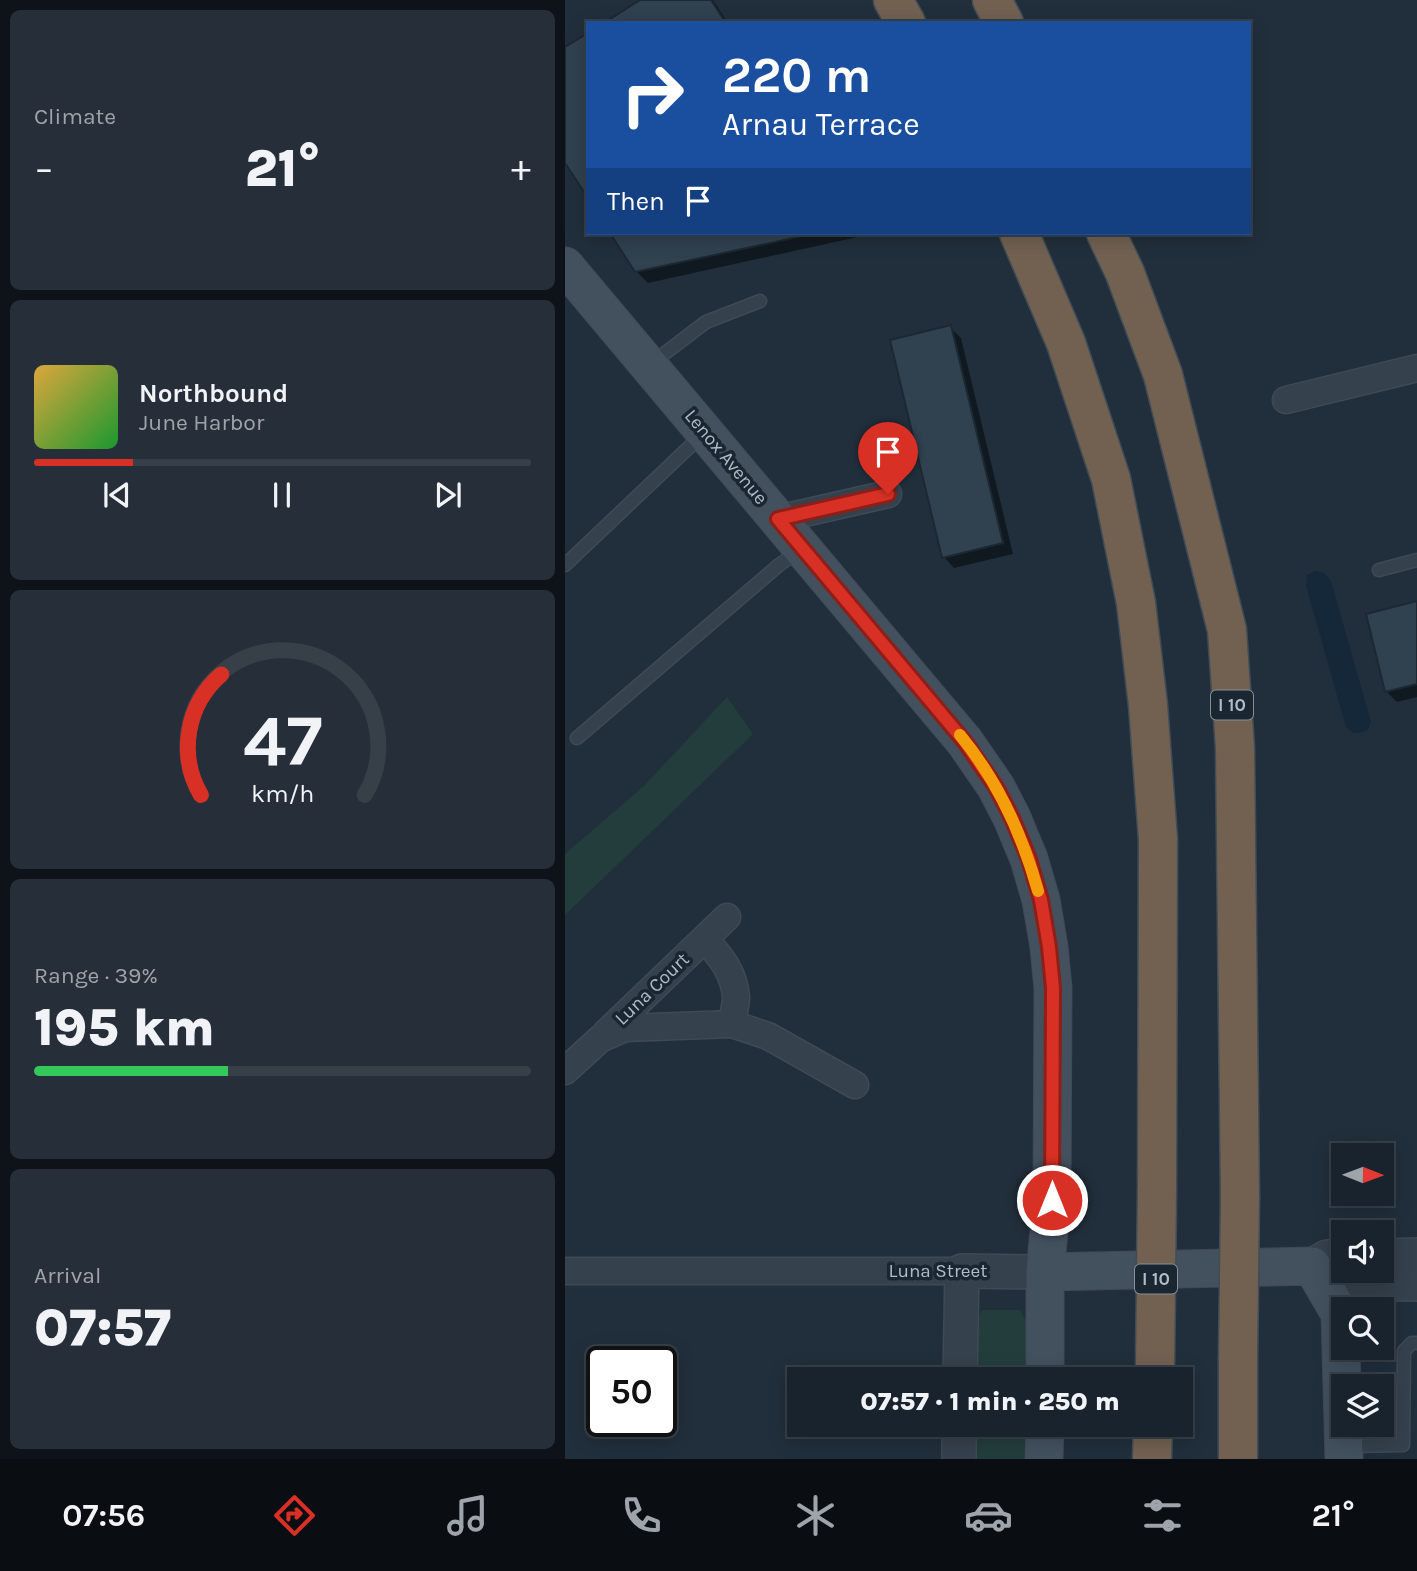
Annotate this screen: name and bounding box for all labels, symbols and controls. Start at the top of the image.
text: 220 m [722,47,871,104]
icon: right [607,49,698,140]
text: Climate [34,103,116,130]
text: Arnau Terrace [722,106,920,143]
text: 21° [245,138,320,199]
text: − [34,146,54,191]
text: + [511,146,531,191]
icon: arrive [679,182,717,220]
text: Then [607,186,665,217]
text: Northbound [139,378,288,409]
street label: Lenox Avenue [680,405,772,509]
text: June Harbor [139,409,264,436]
pin [858,422,918,494]
icon: arrive [869,433,907,471]
icon: previous [98,476,136,514]
icon: pause [263,476,301,514]
icon: next [429,476,467,514]
road number: I 10 [1211,690,1253,720]
text: 47 [243,699,322,784]
text: km/h [251,779,314,808]
street label: Luna Court [610,948,694,1030]
text: Range · 39% [34,962,158,989]
text: 195 km [34,997,215,1058]
north arrow [1331,1143,1395,1206]
map controls [1331,1143,1394,1437]
position arrow [1015,1163,1089,1237]
button: sound [1331,1220,1394,1283]
street label: Luna Street [889,1260,987,1282]
text: Arrival [34,1262,101,1289]
road number: I 10 [1135,1264,1177,1294]
text: 07:57 [34,1297,171,1358]
button: search [1331,1297,1394,1360]
speed limit sign: 50 [586,1346,677,1437]
button: layers [1331,1374,1394,1437]
text: 07:57 · 1 min · 250 m [860,1386,1120,1417]
icon: directions [270,1491,319,1540]
icon: music [443,1491,492,1540]
icon: phone [617,1491,666,1540]
icon: climate [791,1491,840,1540]
icon: car [964,1491,1013,1540]
icon: filters [1138,1491,1187,1540]
text: 07:56 [62,1497,145,1534]
text: 21° [1311,1497,1355,1534]

